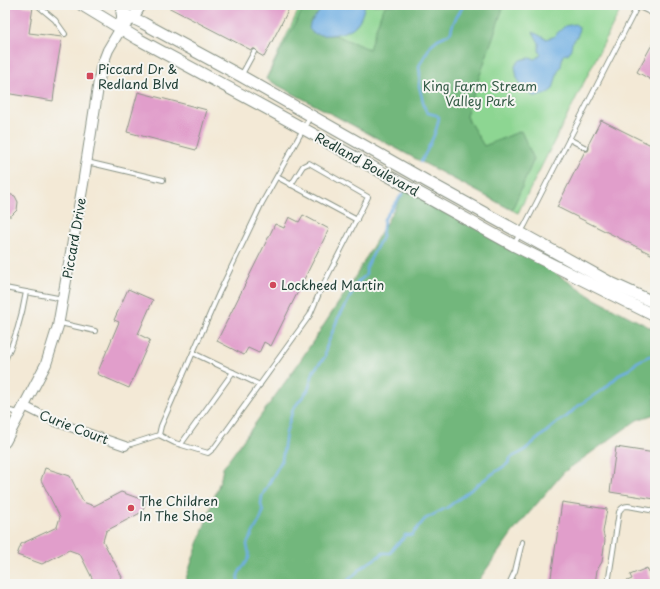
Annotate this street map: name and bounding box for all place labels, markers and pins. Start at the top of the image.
place label: Piccard Dr & Redland Blvd [98,59,179,93]
marker: Piccard Dr & Redland Blvd [85,71,95,81]
place label: Lockheed Martin [281,275,384,294]
marker: Lockheed Martin [268,280,278,290]
place label: The Children In The Shoe [139,491,218,525]
marker: The Children In The Shoe [126,503,136,513]

